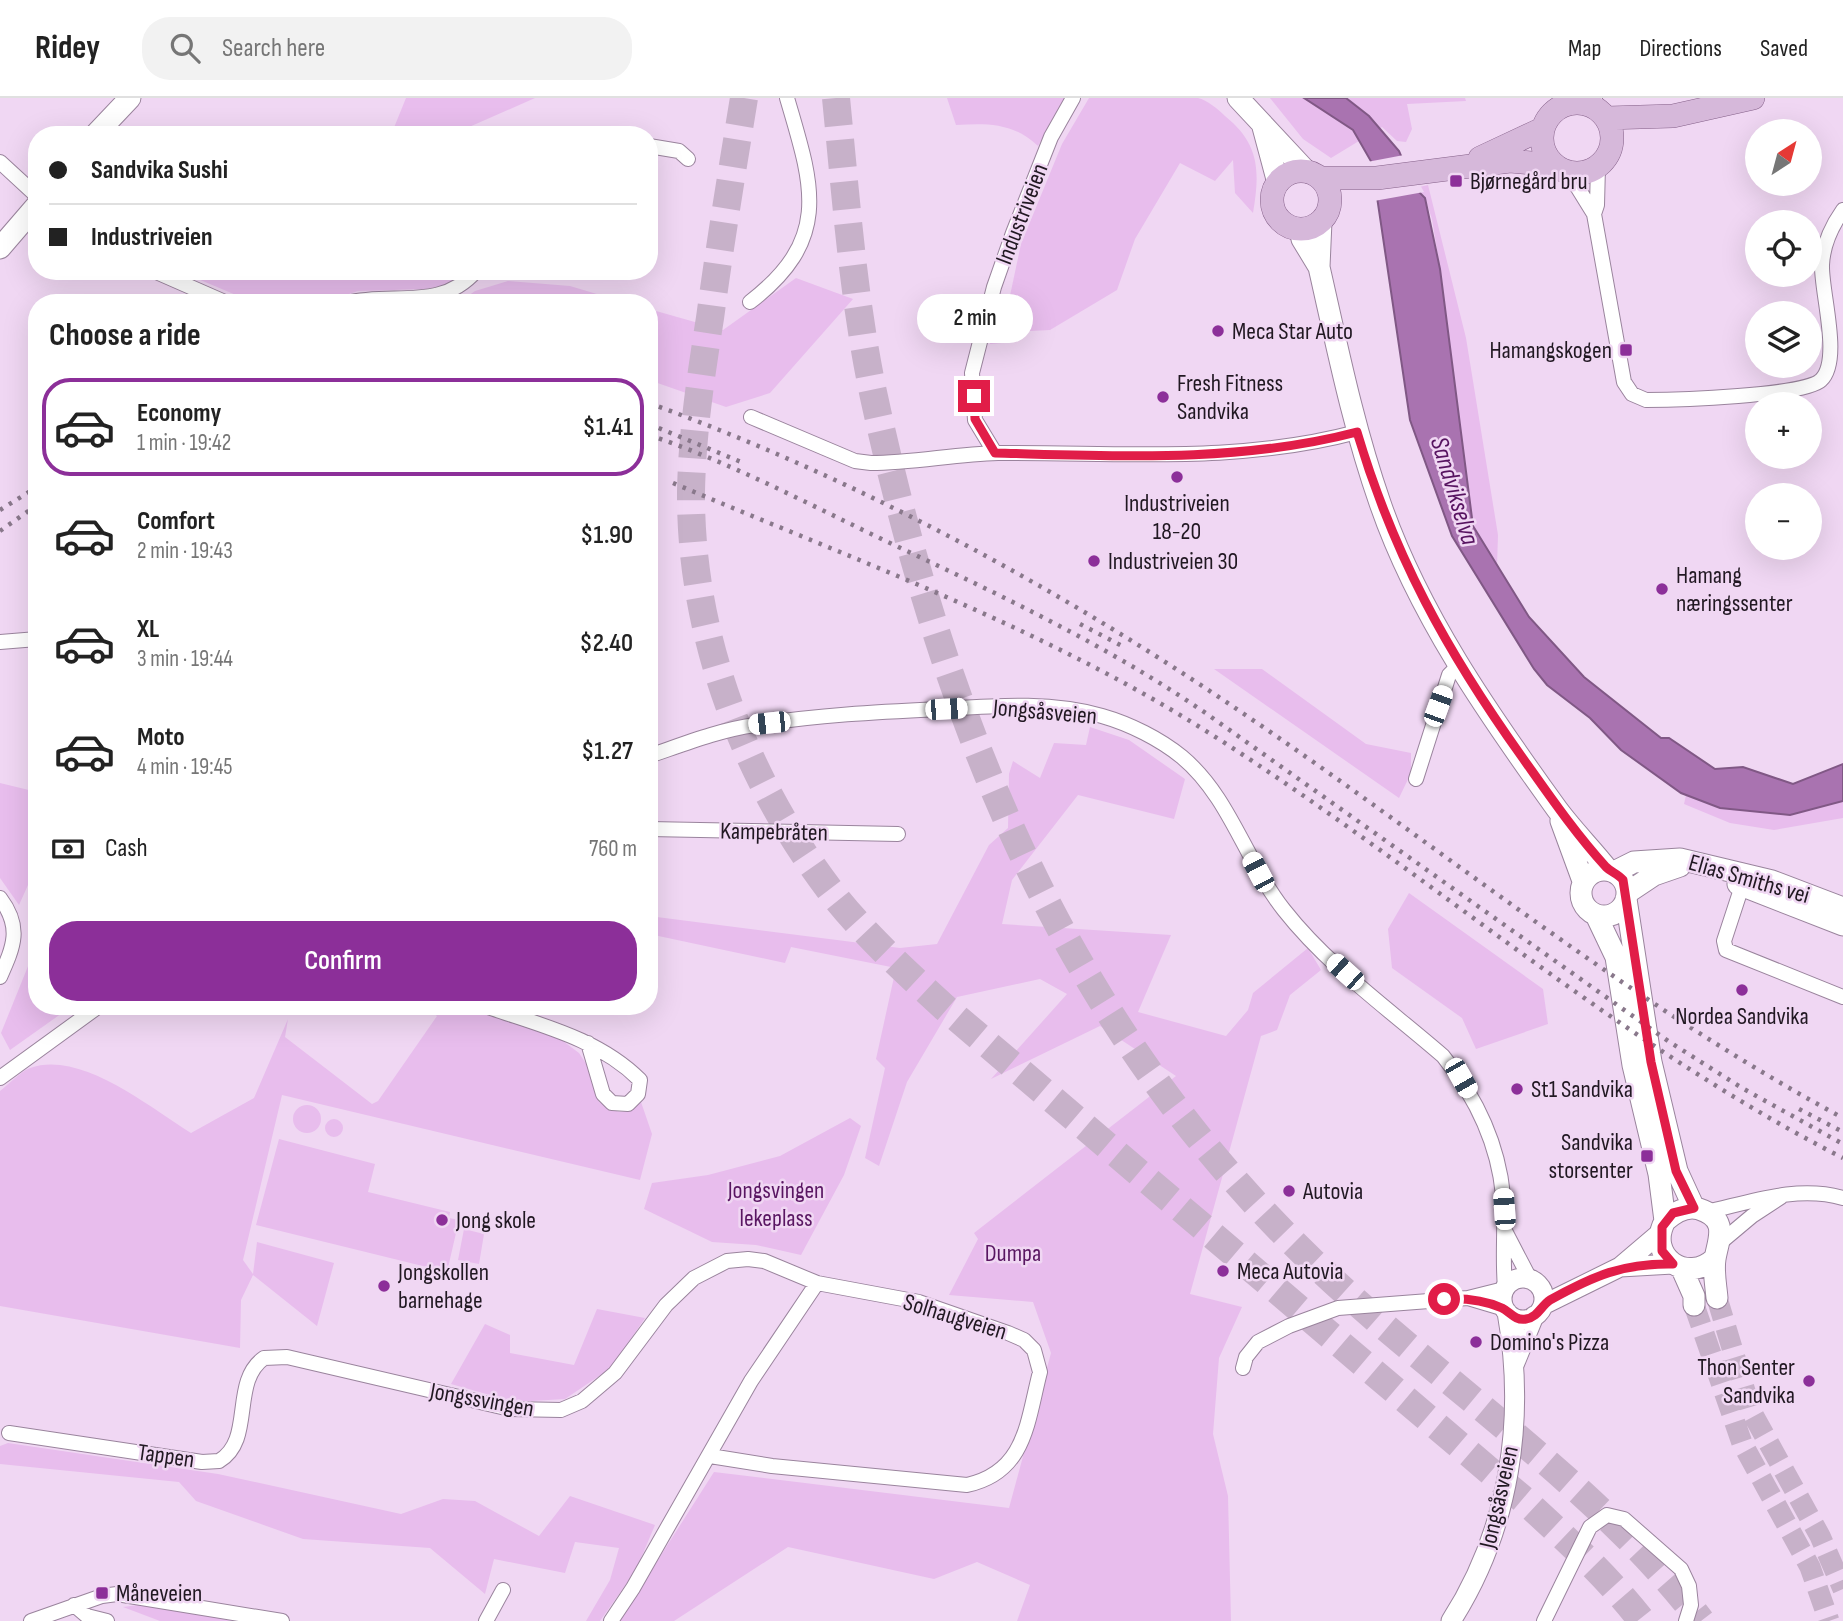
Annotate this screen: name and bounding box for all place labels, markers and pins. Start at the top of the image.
place label: Bjørnegård bru [1470,167,1587,196]
marker: Bjørnegård bru [1448,173,1464,189]
place label: Meca Star Auto [1232,317,1353,346]
marker: Meca Star Auto [1210,323,1226,339]
place label: Hamangskogen [1489,336,1612,365]
marker: Hamangskogen [1618,342,1634,358]
place label: Fresh Fitness Sandvika [1177,369,1283,426]
marker: Fresh Fitness Sandvika [1155,389,1171,405]
marker: Industriveien 18-20 [1169,469,1185,485]
place label: Industriveien 18-20 [1124,489,1230,546]
place label: Industriveien 30 [1108,547,1238,576]
marker: Industriveien 30 [1086,553,1102,569]
place label: Hamang næringssenter [1676,561,1793,618]
marker: Hamang næringssenter [1654,581,1670,597]
marker: Nordea Sandvika [1734,982,1750,998]
place label: Nordea Sandvika [1675,1002,1809,1031]
place label: St1 Sandvika [1531,1075,1633,1104]
marker: St1 Sandvika [1509,1081,1525,1097]
place label: Sandvika storsenter [1548,1128,1633,1185]
marker: Sandvika storsenter [1639,1148,1655,1164]
place label: Autovia [1302,1177,1363,1206]
marker: Autovia [1281,1183,1297,1199]
place label: Jong skole [455,1206,536,1235]
marker: Jong skole [434,1212,450,1228]
place label: Meca Autovia [1237,1257,1343,1286]
place label: Jongskollen barnehage [397,1258,489,1315]
marker: Meca Autovia [1215,1263,1231,1279]
marker: Jongskollen barnehage [376,1278,392,1294]
place label: Domino's Pizza [1490,1328,1609,1357]
marker: Domino's Pizza [1468,1334,1484,1350]
place label: Thon Senter Sandvika [1697,1353,1795,1410]
marker: Thon Senter Sandvika [1801,1373,1817,1389]
place label: Måneveien [116,1579,202,1608]
marker: Måneveien [94,1585,110,1601]

